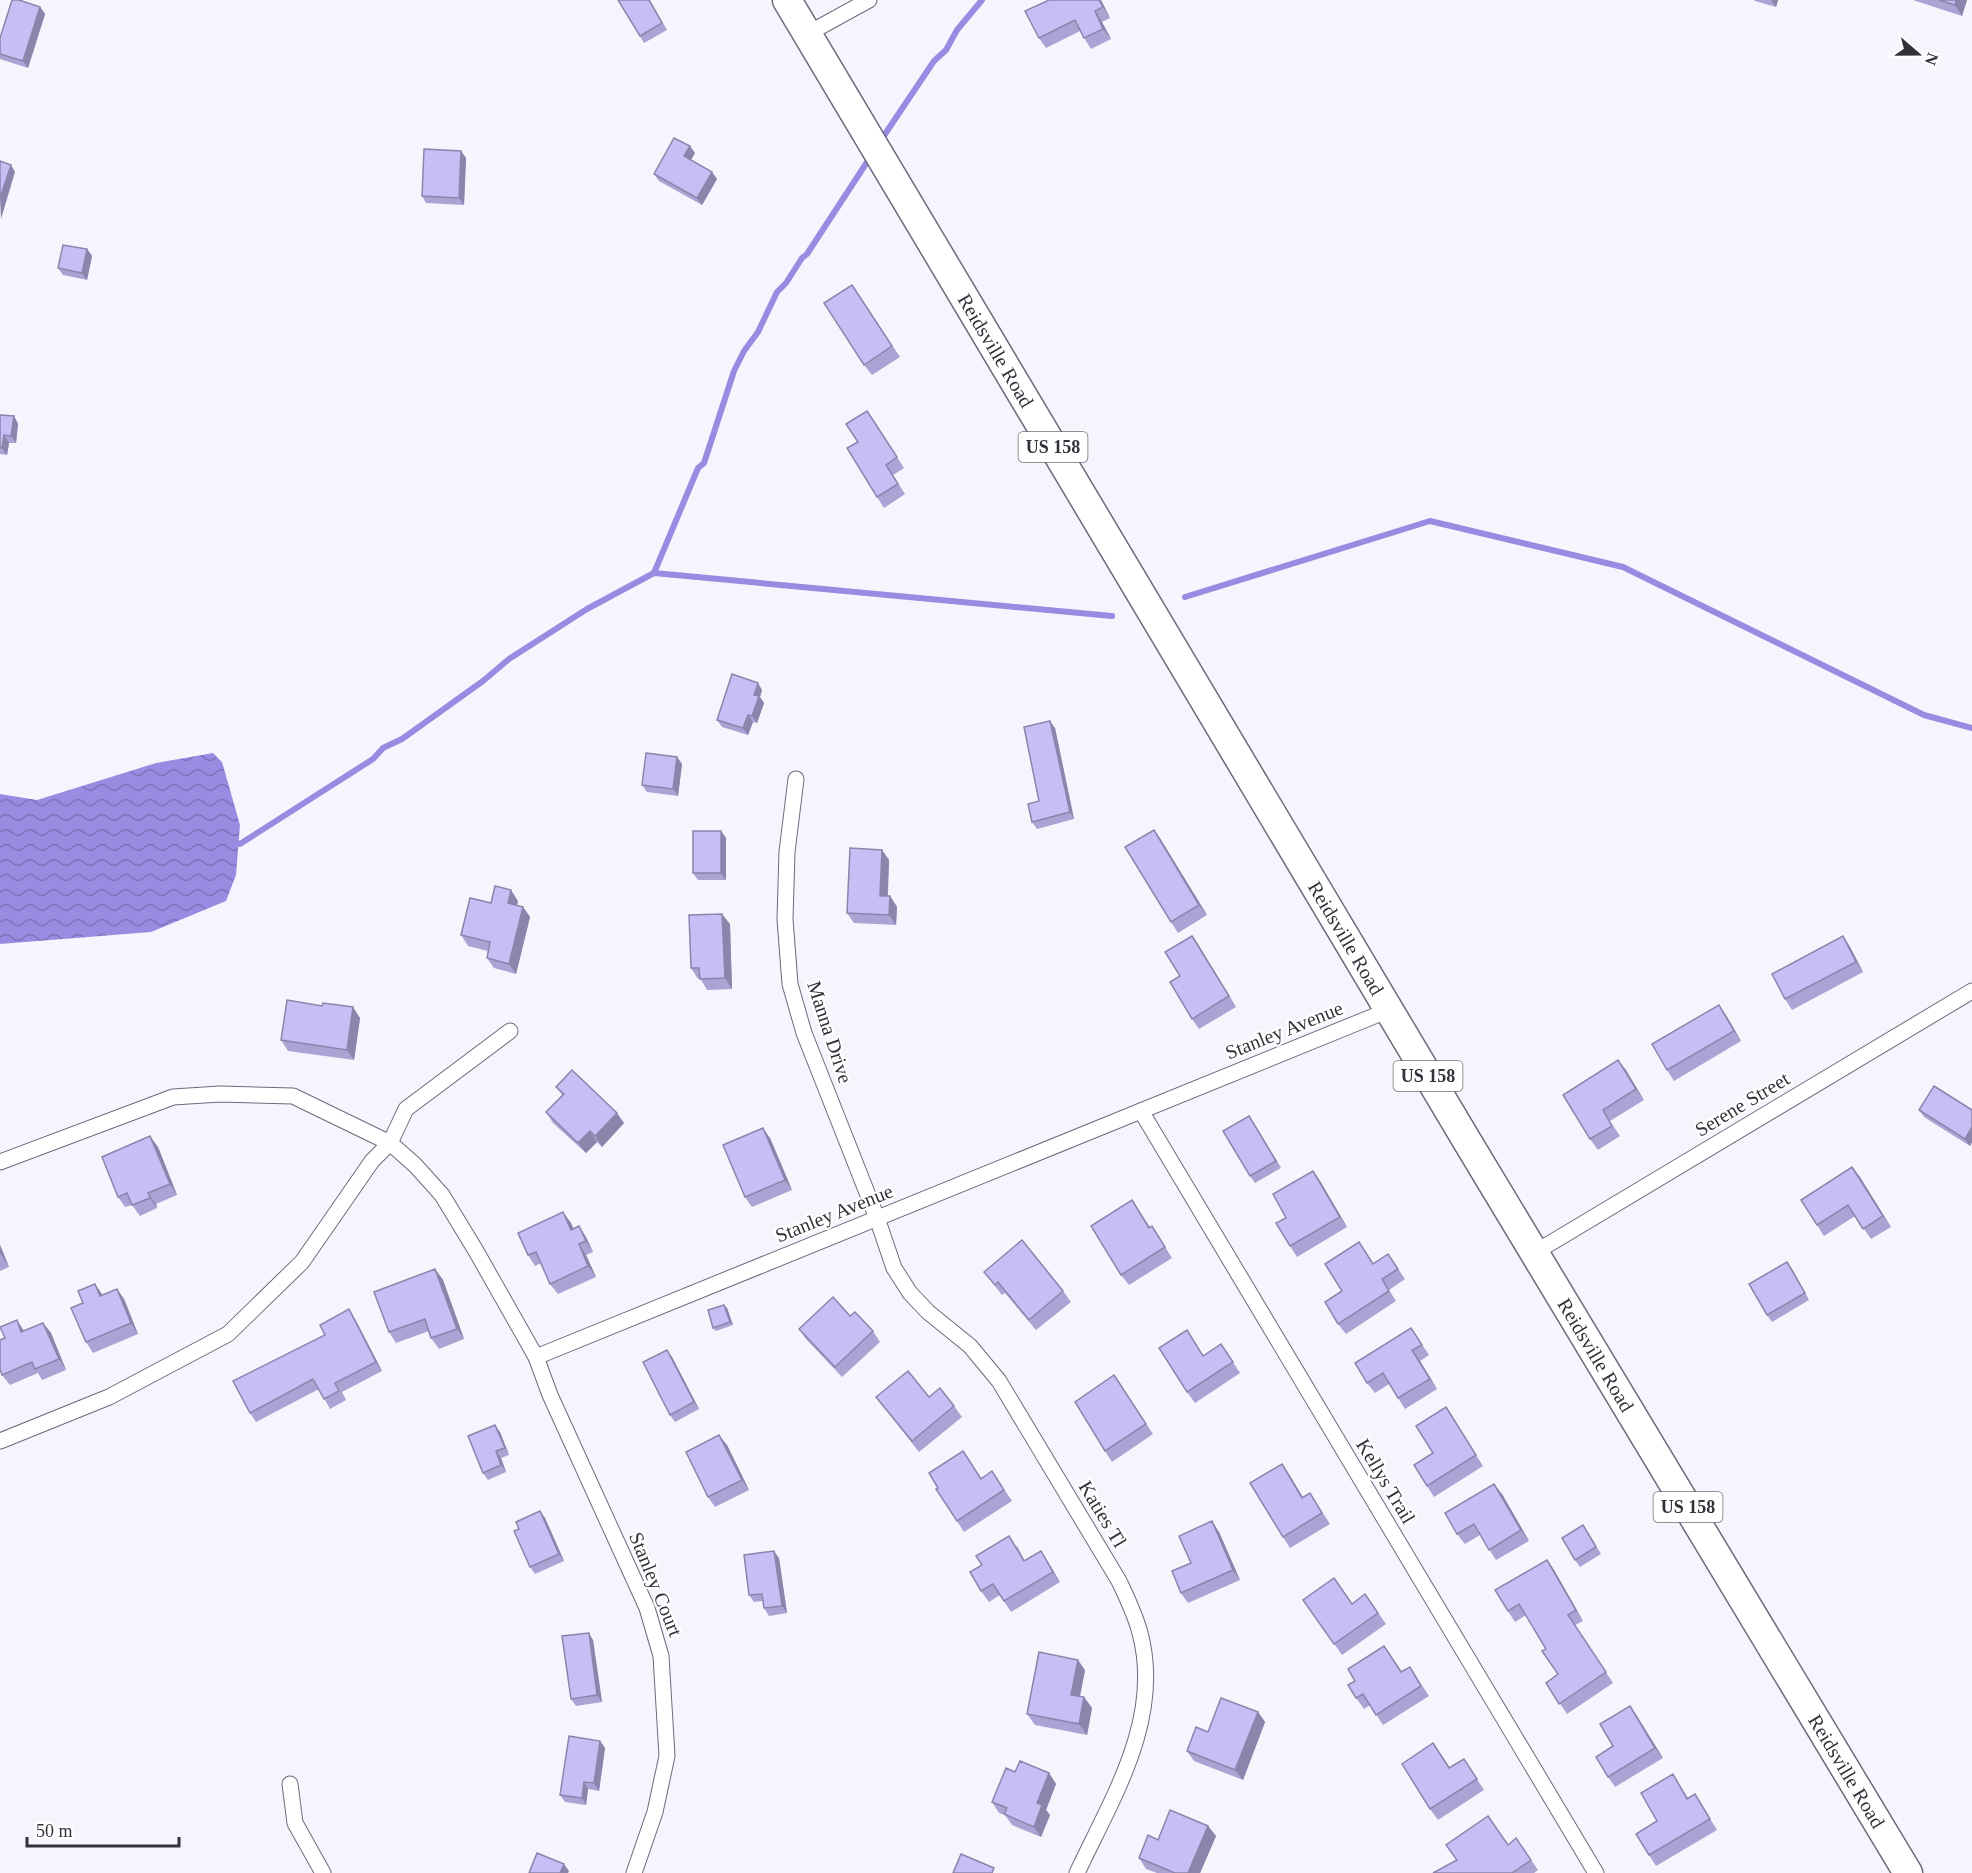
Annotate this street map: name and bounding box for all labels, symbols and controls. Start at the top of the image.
north arrow [1888,24,1948,84]
text: N [1922,51,1942,68]
street label: Reidsville Road [954,290,1038,411]
road number: US 158 [1018,432,1088,462]
street label: Reidsville Road [1304,877,1388,999]
street label: Manna Drive [803,978,857,1086]
street label: Stanley Avenue [1222,996,1346,1064]
road number: US 158 [1394,1061,1462,1091]
street label: Serene Street [1691,1067,1793,1141]
street label: Stanley Avenue [772,1179,896,1247]
street label: Reidsville Road [1553,1294,1638,1416]
street label: Kellys Trail [1351,1435,1420,1528]
street label: Katies Tl [1075,1477,1132,1552]
road number: US 158 [1654,1492,1722,1522]
street label: Stanley Court [624,1529,687,1640]
street label: Reidsville Road [1804,1711,1889,1832]
scale bar [27,1810,178,1848]
text: 50 m [36,1821,73,1841]

